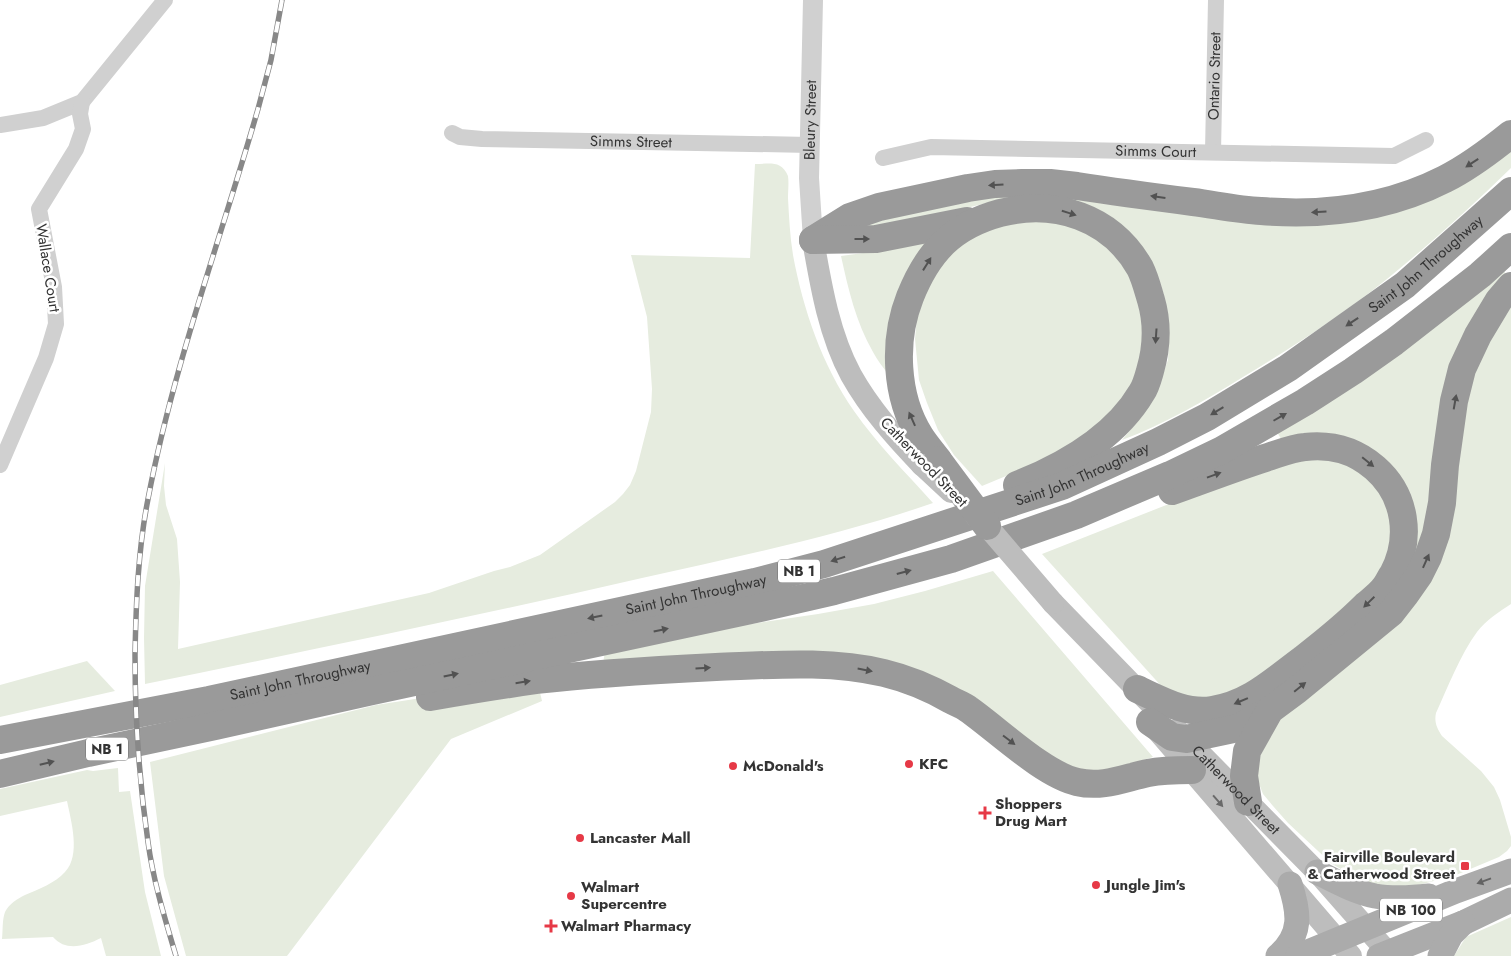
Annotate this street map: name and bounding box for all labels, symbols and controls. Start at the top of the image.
street label: Ontario Street [1203,31,1226,120]
street label: Bleury Street [798,80,822,160]
street label: Simms Street [590,130,673,153]
street label: Simms Court [1115,140,1197,163]
one-way arrow [1465,159,1479,168]
one-way arrow [988,181,1004,189]
one-way arrow [1149,193,1165,201]
one-way arrow [1062,209,1077,217]
one-way arrow [1311,209,1327,217]
street label: Saint John Throughway [1364,210,1488,319]
street label: Wallace Court [30,222,66,314]
one-way arrow [854,235,870,243]
one-way arrow [922,257,931,270]
one-way arrow [1346,318,1359,327]
one-way arrow [1152,328,1160,344]
one-way arrow [1451,393,1459,409]
one-way arrow [1210,407,1223,416]
street label: Catherwood Street [875,412,973,512]
one-way arrow [907,412,915,426]
one-way arrow [1273,412,1286,421]
street label: Saint John Throughway [1012,436,1153,512]
one-way arrow [1362,457,1375,468]
one-way arrow [1207,471,1222,478]
one-way arrow [1422,554,1430,568]
one-way arrow [830,556,845,564]
road number: NB 1 [778,560,820,582]
street label: Saint John Throughway [623,568,769,621]
one-way arrow [897,568,912,576]
one-way arrow [1364,596,1376,608]
one-way arrow [587,613,602,621]
one-way arrow [654,626,669,634]
street label: Saint John Throughway [228,654,373,706]
one-way arrow [695,663,711,671]
one-way arrow [857,666,873,674]
one-way arrow [443,670,459,678]
one-way arrow [516,678,532,686]
one-way arrow [1293,682,1306,693]
one-way arrow [1234,698,1248,706]
one-way arrow [1002,735,1016,745]
road number: NB 1 [86,738,128,761]
street label: Catherwood Street [1187,740,1285,840]
place label: KFC [919,753,948,775]
place label: McDonald's [743,755,824,777]
marker: KFC [903,758,915,770]
one-way arrow [40,759,55,767]
marker: McDonald's [727,760,739,772]
place label: Shoppers Drug Mart [995,793,1067,832]
one-way arrow [1213,794,1224,807]
marker: Shoppers Drug Mart [979,807,991,819]
place label: Lancaster Mall [590,827,691,849]
marker: Lancaster Mall [574,832,586,844]
place label: Fairville Boulevard & Catherwood Street [1307,846,1455,885]
marker: Fairville Boulevard & Catherwood Street [1459,860,1471,872]
place label: Jungle Jim's [1103,874,1186,896]
place label: Walmart Supercentre [581,876,667,915]
one-way arrow [1476,878,1491,885]
marker: Jungle Jim's [1090,879,1102,891]
marker: Walmart Supercentre [565,890,577,902]
road number: NB 100 [1380,898,1442,922]
place label: Walmart Pharmacy [561,915,691,937]
marker: Walmart Pharmacy [545,920,557,932]

